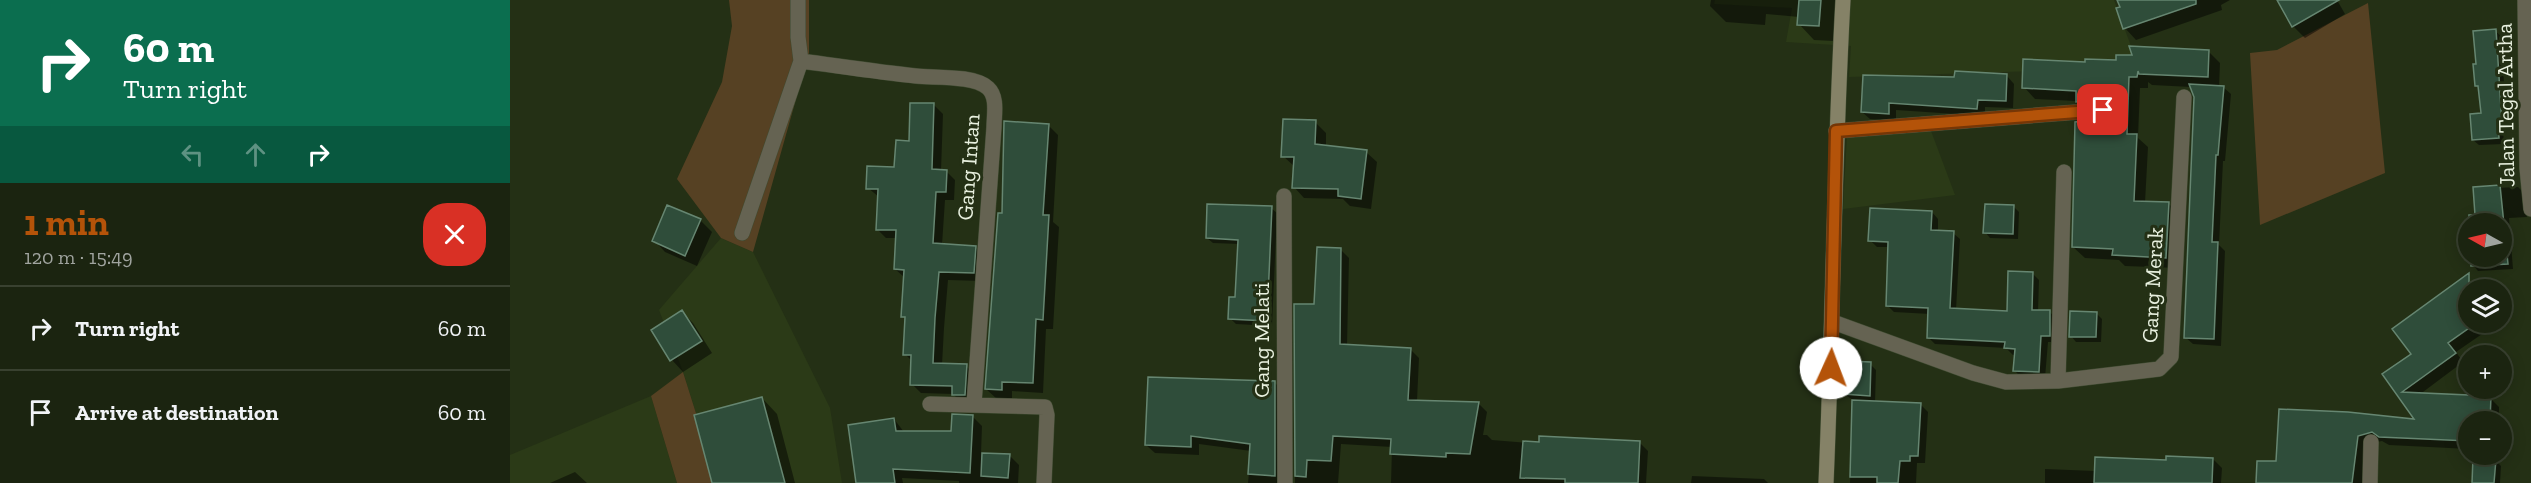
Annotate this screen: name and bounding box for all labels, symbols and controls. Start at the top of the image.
text: 60 m [123,22,214,73]
street label: Jalan Tegal Artha [2491,23,2520,187]
icon: right [24,24,102,102]
text: Turn right [123,73,247,105]
pin [2077,84,2128,135]
icon: arrive [2086,93,2119,126]
street label: Gang Intan [951,113,986,221]
icon: left [176,138,209,171]
icon: ahead [239,138,272,171]
icon: right [302,138,335,171]
text: 1 min [24,201,109,244]
button: close [423,203,486,266]
north arrow [2458,213,2512,267]
map controls [2458,213,2512,465]
street label: Gang Merak [2136,226,2169,344]
text: 120 m · 15:49 [24,245,133,269]
button: layers [2458,279,2512,333]
street label: Gang Melati [1248,282,1275,398]
icon: right [24,312,57,345]
text: Turn right [75,315,179,342]
text: 60 m [438,315,486,342]
position arrow [1799,336,1863,400]
button: + [2458,345,2512,399]
icon: arrive [24,396,57,429]
text: Arrive at destination [75,399,278,426]
text: 60 m [438,399,486,426]
button: − [2458,411,2512,465]

